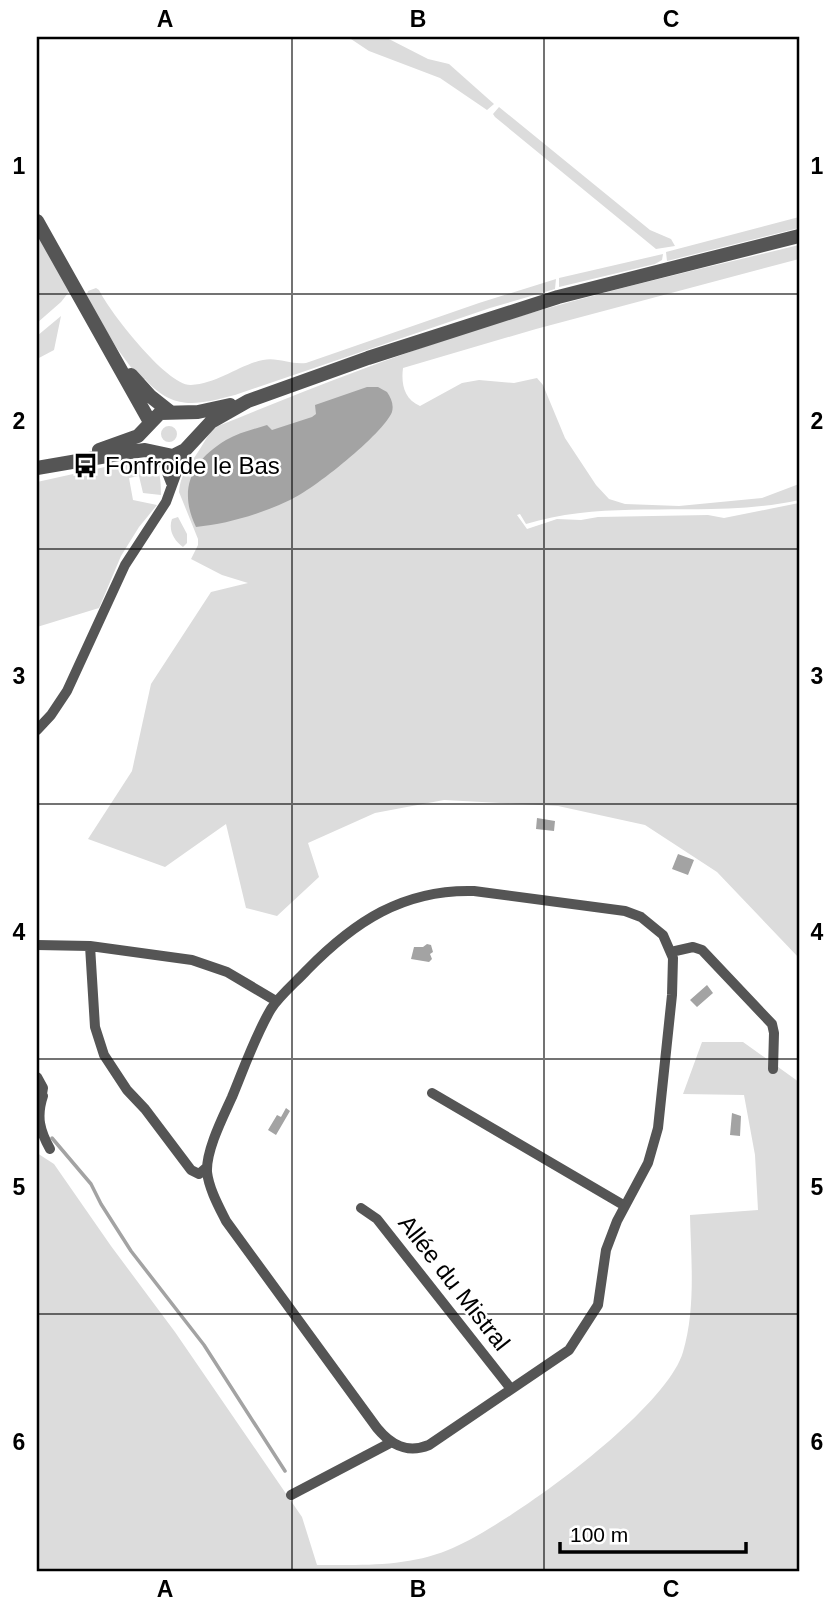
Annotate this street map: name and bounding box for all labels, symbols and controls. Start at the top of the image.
text: A [157,6,173,32]
text: B [410,6,426,32]
text: C [663,6,679,32]
text: 1 [13,153,26,179]
text: 1 [811,153,824,179]
text: 2 [13,408,25,434]
text: 2 [811,408,823,434]
bus stop icon: Fonfroide le Bas [71,452,99,480]
place label: Fonfroide le Bas [105,452,280,479]
text: 3 [13,663,25,689]
text: 3 [811,663,823,689]
text: 4 [13,919,26,945]
text: 4 [811,919,824,945]
text: 5 [13,1174,26,1200]
text: 5 [811,1174,824,1200]
street label: Allée du Mistral [393,1210,516,1356]
text: 6 [13,1429,25,1455]
text: 6 [811,1429,823,1455]
scale bar [560,1510,745,1554]
text: 100 m [570,1523,628,1546]
text: A [157,1576,173,1602]
text: B [410,1576,426,1602]
text: C [663,1576,679,1602]

